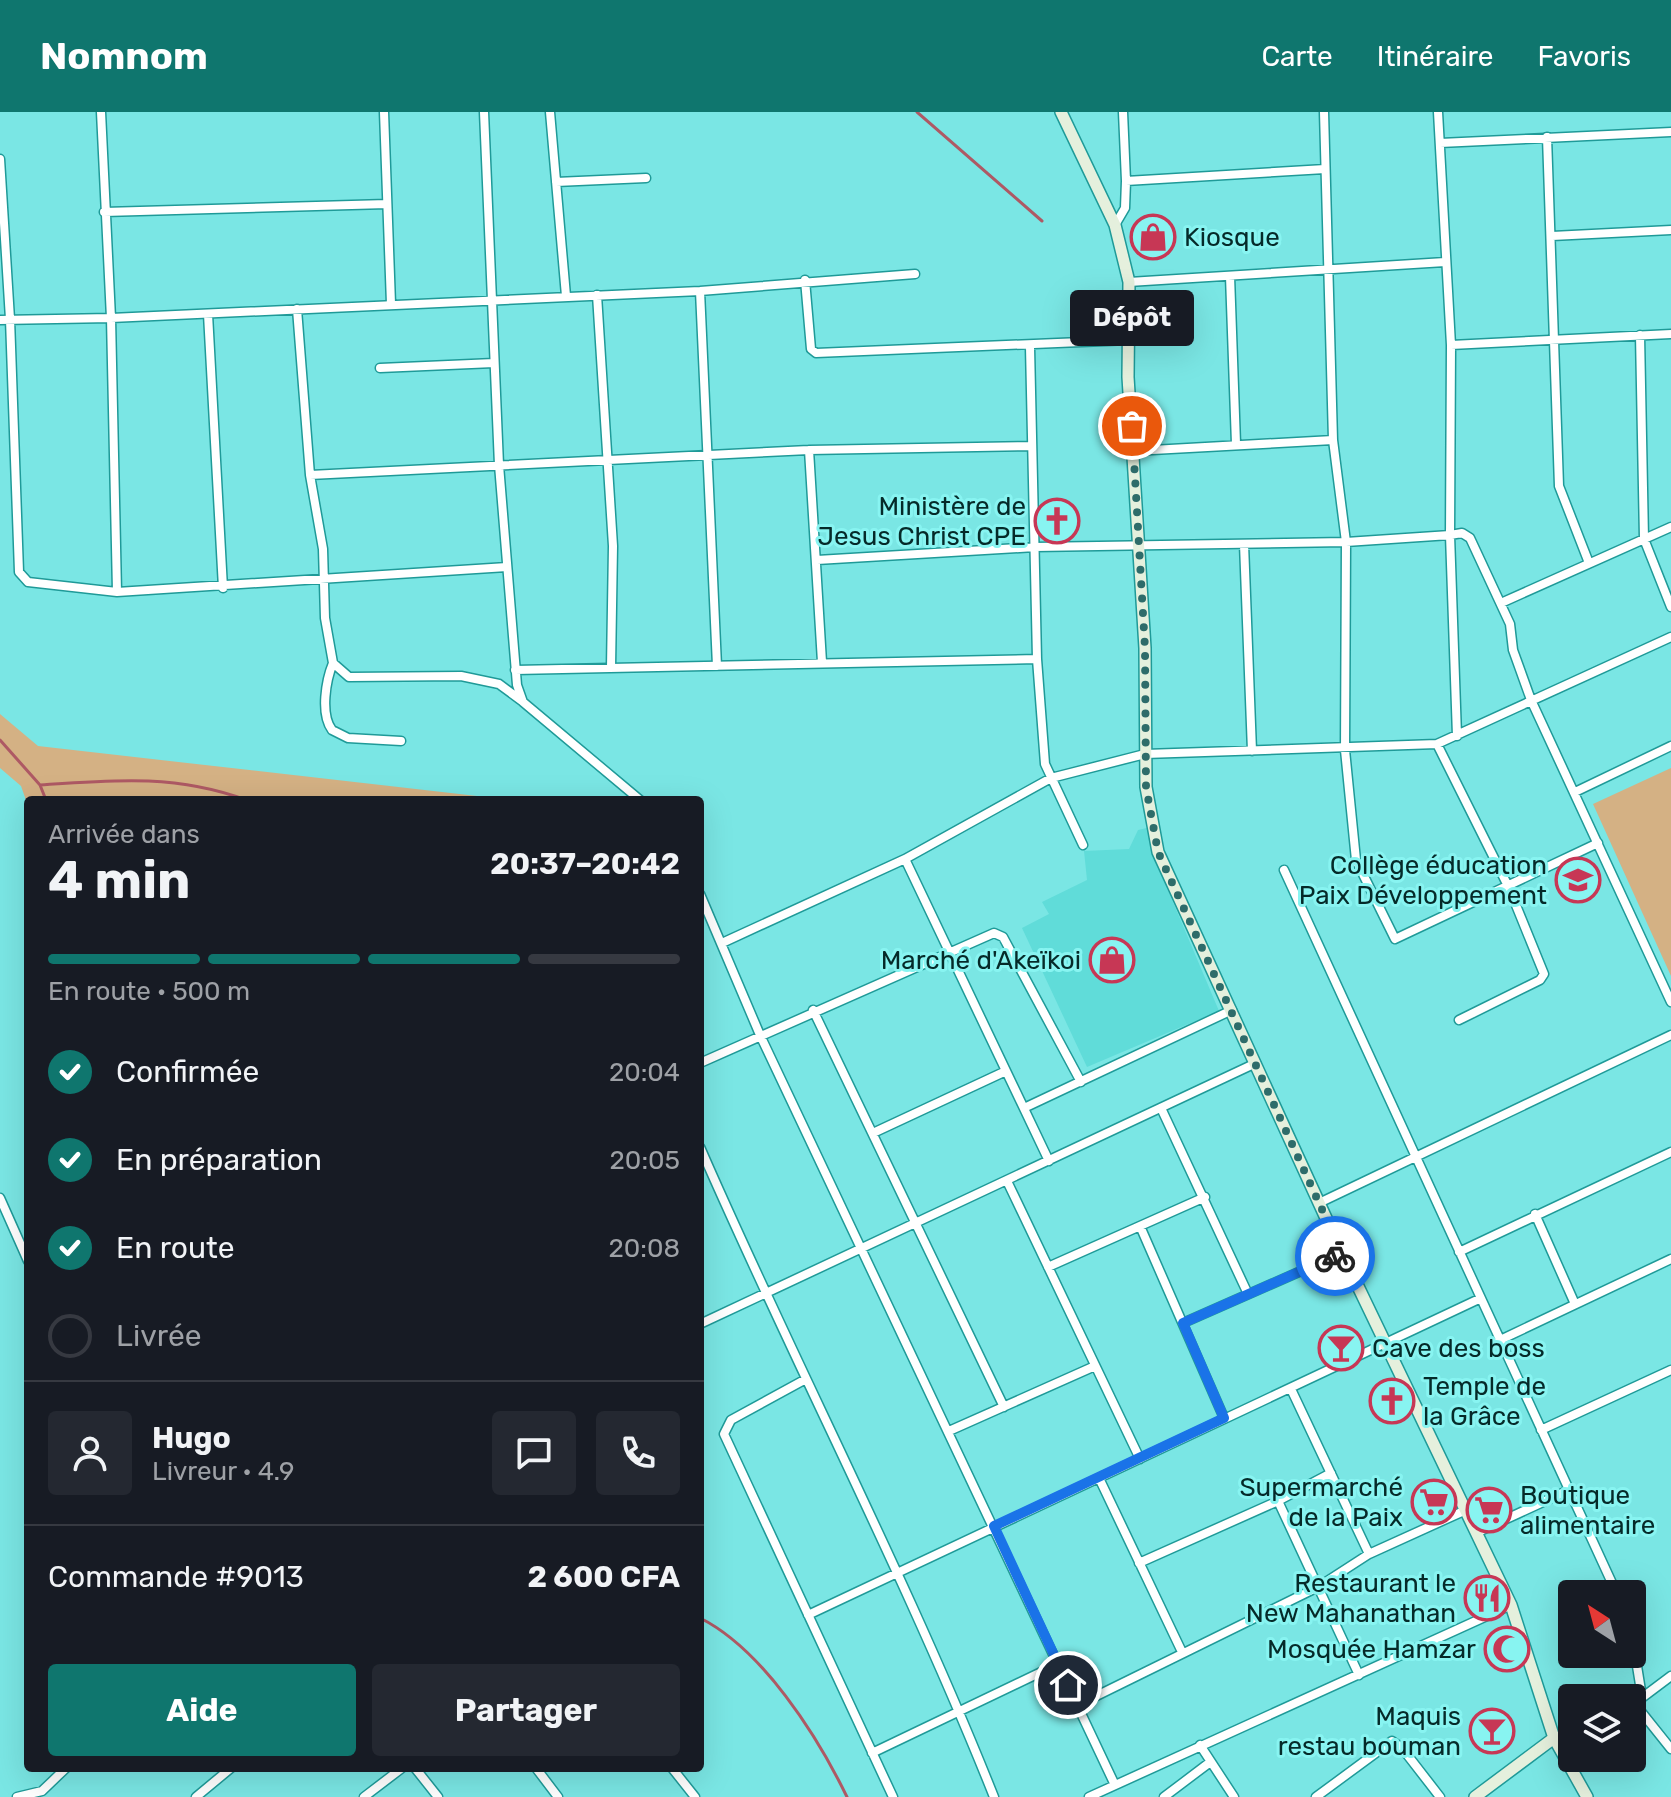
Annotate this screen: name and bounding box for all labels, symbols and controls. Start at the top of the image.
text: Nomnom [40,33,208,79]
text: Carte [1261,40,1333,73]
text: Itinéraire [1377,40,1494,73]
text: Favoris [1538,40,1631,73]
shop icon: Kiosque [1129,213,1177,261]
place label: Kiosque [1184,222,1280,253]
callout: Dépôt [1070,290,1194,346]
text: Dépôt [1093,302,1171,333]
pin [1098,392,1166,460]
icon: bag [1110,404,1154,448]
place label: Ministère de Jesus Christ CPE [818,491,1026,552]
church icon: Ministère de Jesus Christ CPE [1033,497,1081,545]
text: Arrivée dans [48,819,200,850]
text: 20:37–20:42 [490,846,680,882]
text: 4 min [48,849,191,911]
place label: Collège éducation Paix Développement [1299,850,1547,911]
school or university icon: Collège éducation Paix Développement [1554,856,1602,904]
shop icon: Marché d'Akeïkoi [1088,936,1136,984]
place label: Marché d'Akeïkoi [881,945,1081,976]
text: En route · 500 m [48,976,250,1007]
icon: check [48,1050,92,1094]
text: Confirmée [116,1054,259,1090]
text: 20:04 [609,1057,680,1088]
icon: check [48,1138,92,1182]
text: En préparation [116,1142,322,1178]
text: 20:05 [610,1145,680,1176]
courier [1295,1216,1375,1296]
icon: check [48,1226,92,1270]
text: En route [116,1230,235,1266]
text: 20:08 [609,1233,680,1264]
icon: bike [1313,1234,1357,1278]
text: Livrée [116,1318,201,1354]
bar icon: Cave des boss [1317,1324,1365,1372]
place label: Cave des boss [1372,1333,1545,1364]
place label: Temple de la Grâce [1423,1371,1546,1432]
church icon: Temple de la Grâce [1368,1377,1416,1425]
button: person [48,1411,132,1495]
button: chat [492,1411,576,1495]
button: phone [596,1411,680,1495]
text: Hugo [152,1420,231,1456]
text: Livreur · 4.9 [152,1456,294,1487]
place label: Supermarché de la Paix [1239,1472,1403,1533]
supermarket icon: Supermarché de la Paix [1410,1478,1458,1526]
place label: Boutique alimentaire [1520,1480,1655,1541]
supermarket icon: Boutique alimentaire [1465,1486,1513,1534]
text: Commande #9013 [48,1559,304,1595]
text: 2 600 CFA [527,1559,680,1595]
place label: Restaurant le New Mahanathan [1246,1568,1456,1629]
restaurant icon: Restaurant le New Mahanathan [1463,1574,1511,1622]
north arrow [1558,1580,1646,1668]
map controls [1558,1580,1646,1772]
mosque icon: Mosquée Hamzar [1483,1625,1531,1673]
place label: Mosquée Hamzar [1267,1634,1476,1665]
pin [1034,1651,1102,1719]
icon: home [1046,1663,1090,1707]
button: Aide [48,1664,356,1756]
button: Partager [372,1664,680,1756]
button: layers [1558,1684,1646,1772]
place label: Maquis restau bouman [1278,1701,1461,1762]
bar icon: Maquis restau bouman [1468,1707,1516,1755]

